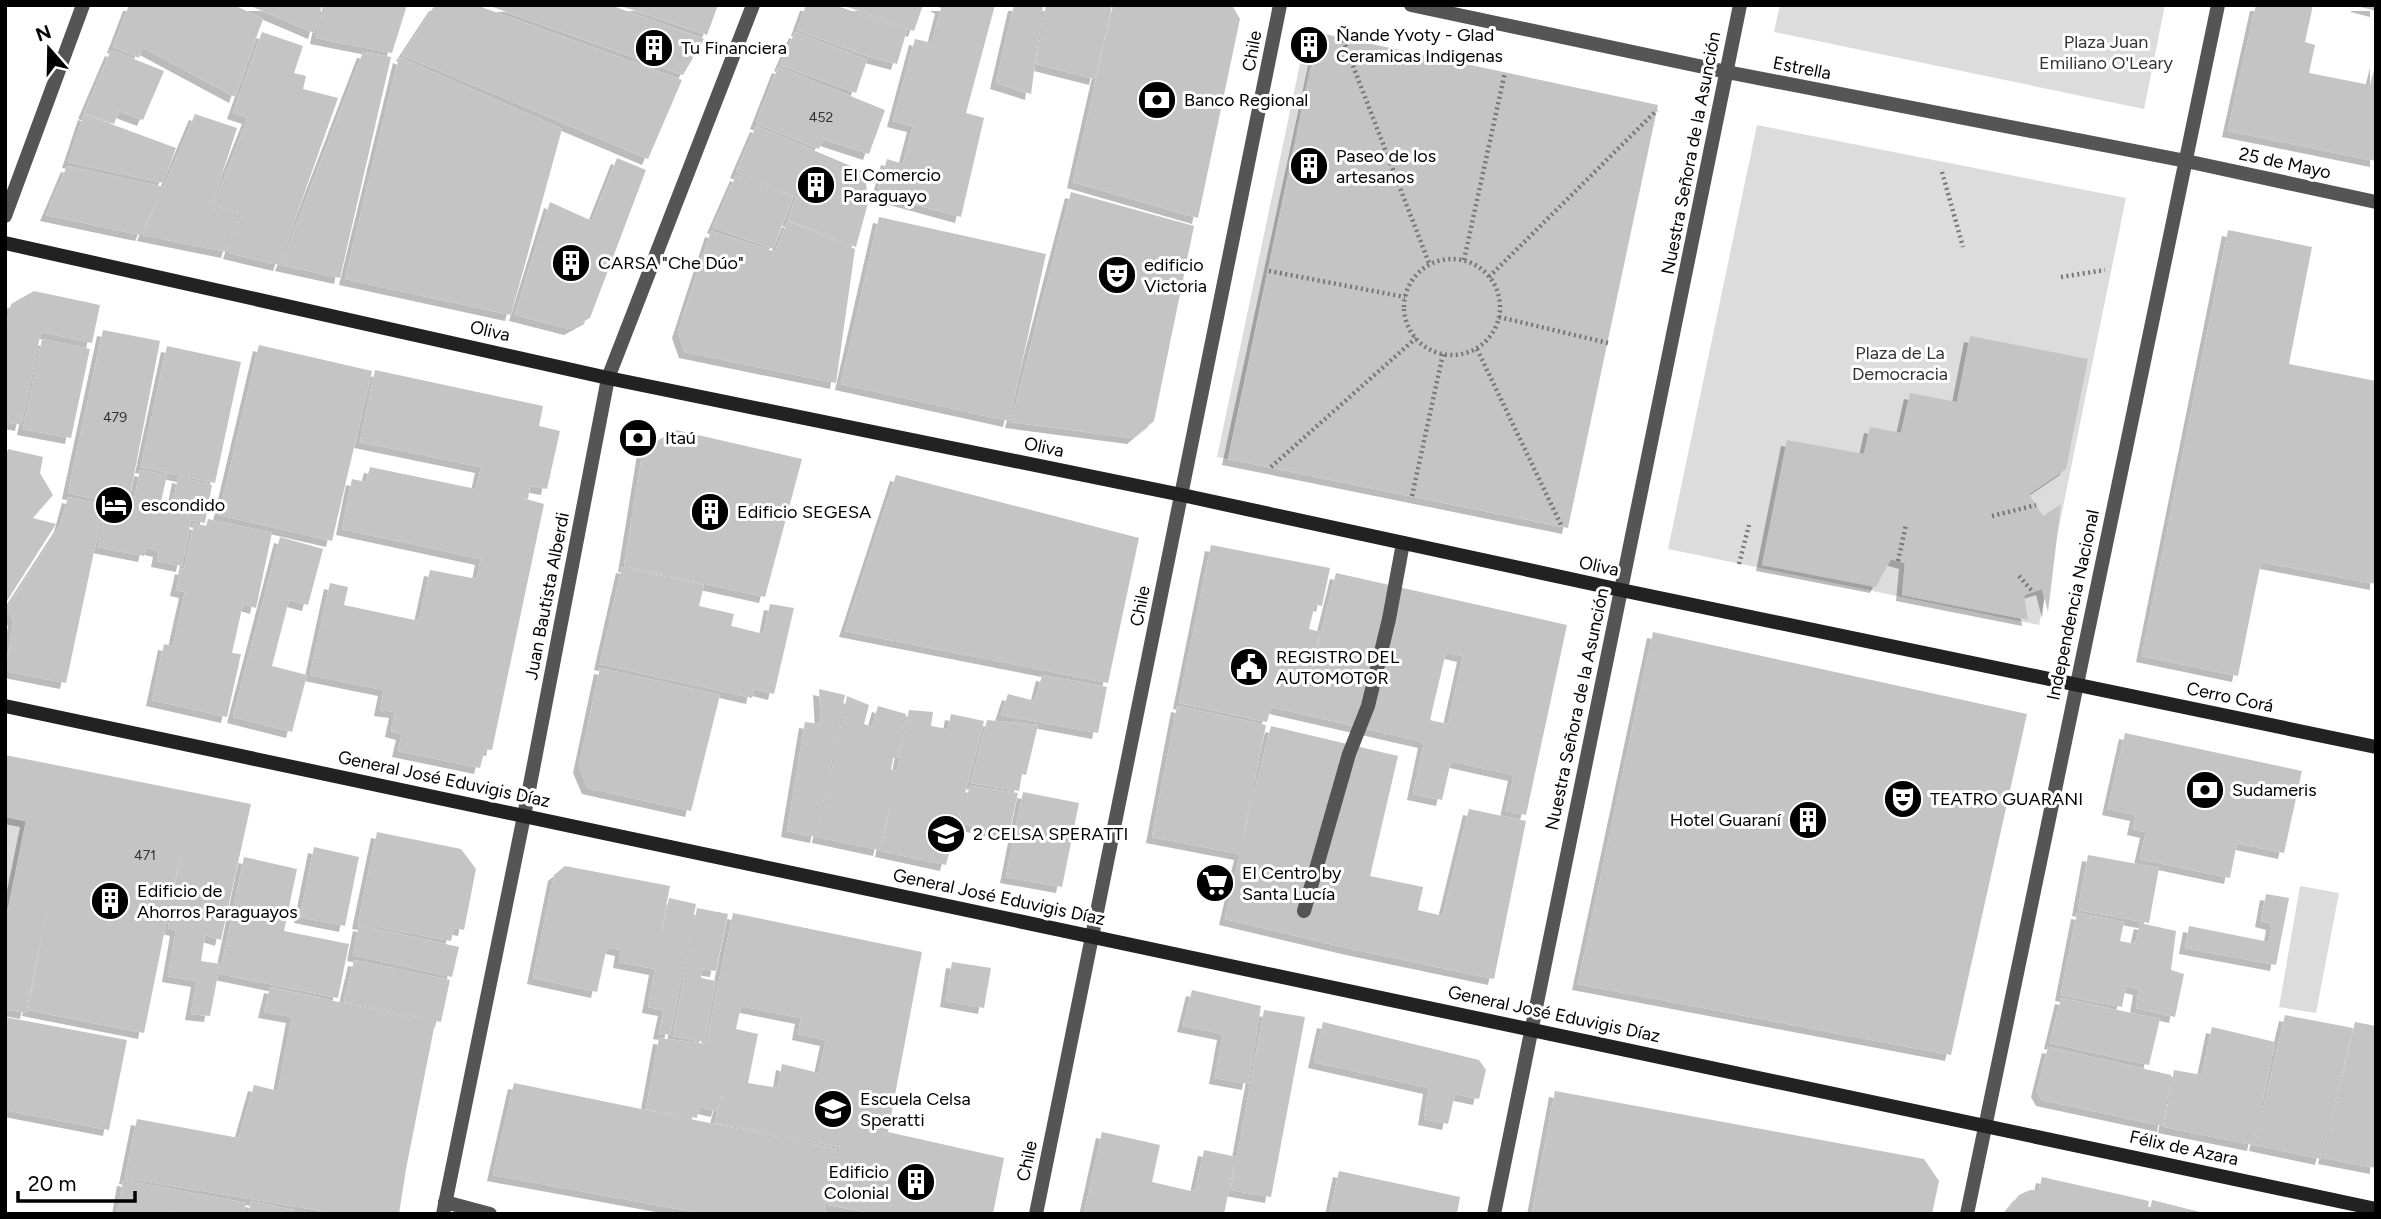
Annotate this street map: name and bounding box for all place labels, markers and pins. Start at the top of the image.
building icon: Ñande Yvoty - Glad Ceramicas Indigenas [1288,24,1330,66]
place label: Ñande Yvoty - Glad Ceramicas Indigenas [1336,24,1503,67]
building icon: Tu Financiera [633,27,675,69]
place label: Tu Financiera [681,37,787,59]
bank icon: Banco Regional [1136,79,1178,121]
place label: Banco Regional [1184,89,1308,111]
building icon: Paseo de los artesanos [1288,145,1330,187]
place label: Paseo de los artesanos [1336,145,1436,188]
building icon: El Comercio Paraguayo [795,164,837,206]
place label: El Comercio Paraguayo [843,164,941,207]
building icon: CARSA "Che Dúo" [550,242,592,284]
place label: CARSA "Che Dúo" [598,252,744,274]
theatre icon: edificio Victoria [1096,254,1138,296]
place label: edificio Victoria [1144,254,1207,297]
bank icon: Itaú [617,417,659,459]
place label: Itaú [665,427,696,449]
hotel icon: escondido [93,484,135,526]
building icon: Edificio SEGESA [689,491,731,533]
place label: escondido [141,494,225,516]
place label: Edificio SEGESA [737,501,871,523]
public building icon: REGISTRO DEL AUTOMOTOR [1228,646,1270,688]
place label: REGISTRO DEL AUTOMOTOR [1276,646,1400,689]
bank icon: Sudameris [2184,769,2226,811]
theatre icon: TEATRO GUARANI [1882,778,1924,820]
place label: Sudameris [2232,779,2317,801]
place label: TEATRO GUARANI [1930,788,2083,810]
building icon: Hotel Guaraní [1787,799,1829,841]
place label: Hotel Guaraní [1670,809,1782,831]
school or university icon: 2 CELSA SPERATTI [925,813,967,855]
place label: 2 CELSA SPERATTI [973,823,1128,845]
supermarket icon: El Centro by Santa Lucía [1194,862,1236,904]
place label: El Centro by Santa Lucía [1242,862,1342,905]
building icon: Edificio de Ahorros Paraguayos [89,880,131,922]
place label: Edificio de Ahorros Paraguayos [137,880,298,923]
school or university icon: Escuela Celsa Speratti [812,1088,854,1130]
place label: Escuela Celsa Speratti [860,1088,971,1131]
place label: Edificio Colonial [824,1161,889,1204]
building icon: Edificio Colonial [895,1161,937,1203]

